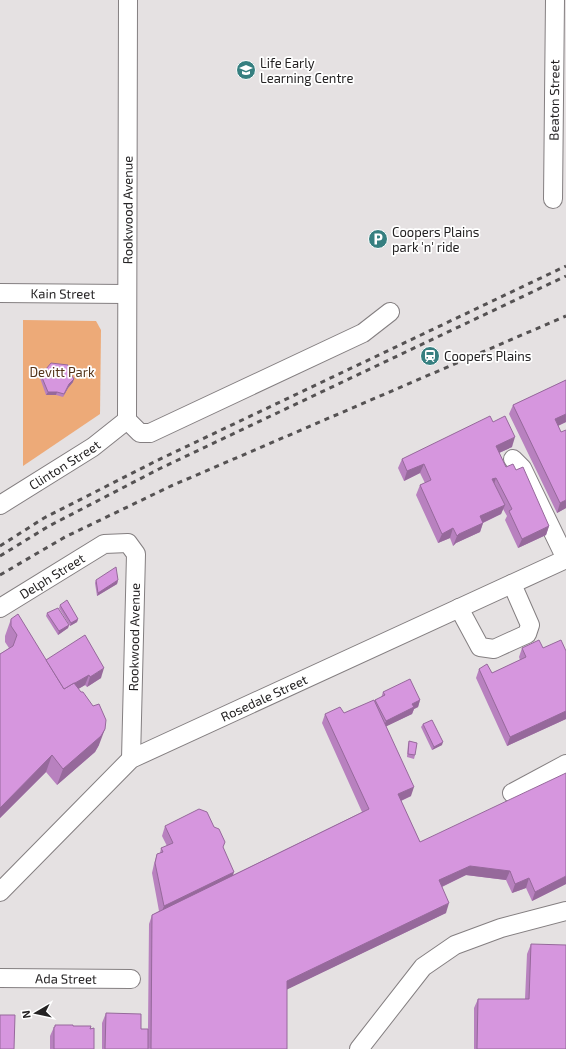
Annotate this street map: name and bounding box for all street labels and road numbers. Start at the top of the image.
street label: Beaton Street [546,59,562,141]
street label: Rookwood Avenue [119,156,136,264]
street label: Kain Street [31,285,95,302]
street label: Clinton Street [26,436,103,493]
street label: Delph Street [16,550,88,602]
street label: Rookwood Avenue [125,583,143,691]
street label: Rosedale Street [218,671,310,725]
street label: Ada Street [35,970,97,987]

